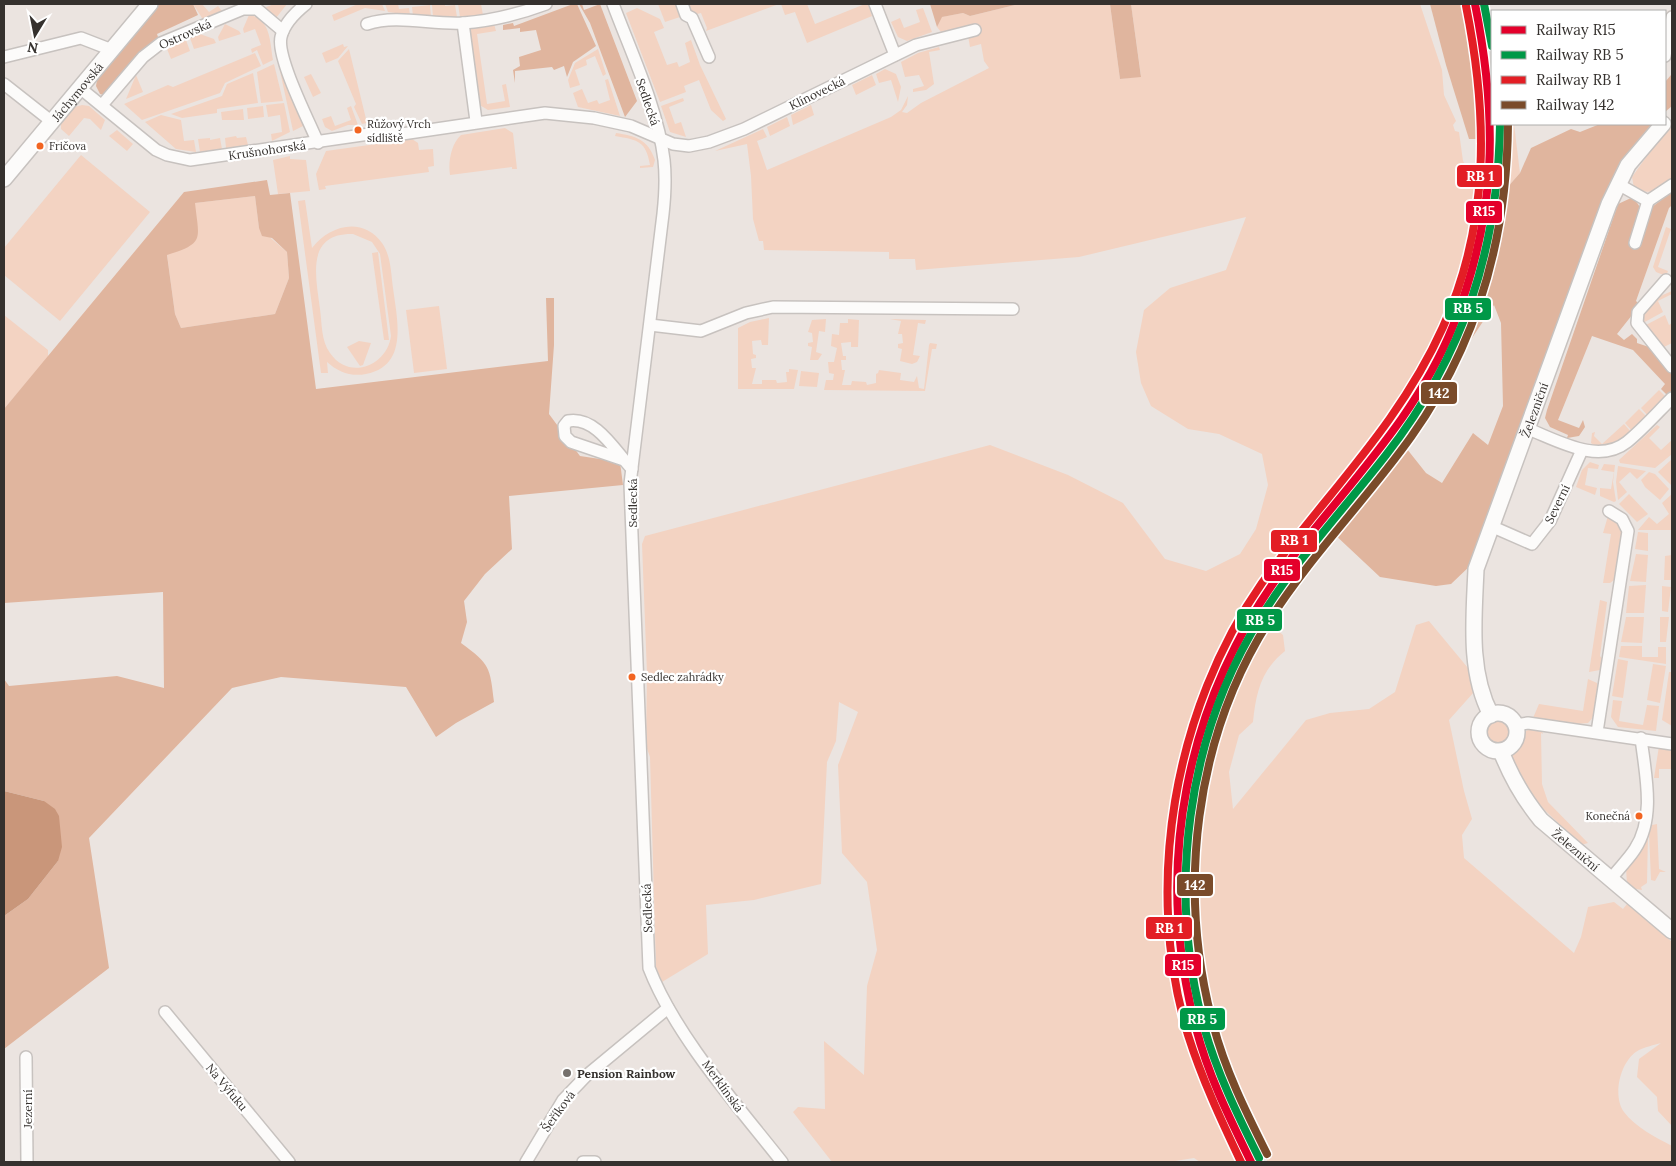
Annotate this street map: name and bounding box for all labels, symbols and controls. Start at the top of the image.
north arrow [10,10,60,60]
legend [1491,10,1666,125]
street label: Ostrovská [156,16,214,52]
text: Railway R15 [1536,20,1616,39]
text: N [26,38,40,58]
text: Railway RB 5 [1536,45,1624,64]
street label: Jáchymovská [47,59,106,125]
text: Railway RB 1 [1536,70,1621,89]
street label: Klínovecká [787,73,847,113]
street label: Sedlecká [633,76,663,128]
text: Railway 142 [1536,95,1614,114]
place label: Růžový Vrch sídliště [367,117,431,145]
marker: Růžový Vrch sídliště [353,125,363,135]
street label: Krušnohorská [227,137,307,163]
place label: Fričova [49,139,86,153]
marker: Fričova [35,141,45,151]
line badge: RB 1 [1456,164,1503,188]
text: RB 1 [1466,167,1494,185]
line badge: R15 [1465,200,1503,224]
text: R15 [1473,202,1496,220]
line badge: RB 5 [1444,297,1492,321]
text: RB 5 [1453,299,1483,317]
street label: Železniční [1517,380,1551,439]
line badge: 142 [1420,381,1458,405]
text: 142 [1429,384,1449,402]
street label: Sedlecká [625,478,640,528]
street label: Severní [1541,482,1573,526]
line badge: RB 1 [1270,529,1318,553]
text: RB 1 [1280,531,1308,549]
line badge: R15 [1263,558,1301,582]
text: R15 [1271,561,1294,579]
line badge: RB 5 [1236,608,1283,632]
text: RB 5 [1245,611,1275,629]
place label: Sedlec zahrádky [641,670,724,684]
marker: Sedlec zahrádky [627,672,637,682]
place label: Konečná [1585,809,1630,823]
marker: Konečná [1634,811,1644,821]
street label: Železniční [1549,825,1603,874]
line badge: 142 [1176,873,1214,897]
text: 142 [1185,876,1205,894]
street label: Sedlecká [639,883,655,933]
line badge: RB 1 [1145,916,1193,940]
text: RB 1 [1155,919,1183,937]
line badge: R15 [1164,953,1202,977]
text: R15 [1172,956,1195,974]
line badge: RB 5 [1179,1007,1226,1031]
text: RB 5 [1187,1010,1217,1028]
street label: Merklínská [699,1057,747,1115]
street label: Na Výfuku [203,1060,251,1114]
place label: Pension Rainbow [577,1066,676,1081]
marker: Pension Rainbow [561,1067,573,1079]
street label: Šeříková [538,1087,578,1135]
street label: Jezerní [20,1089,35,1130]

